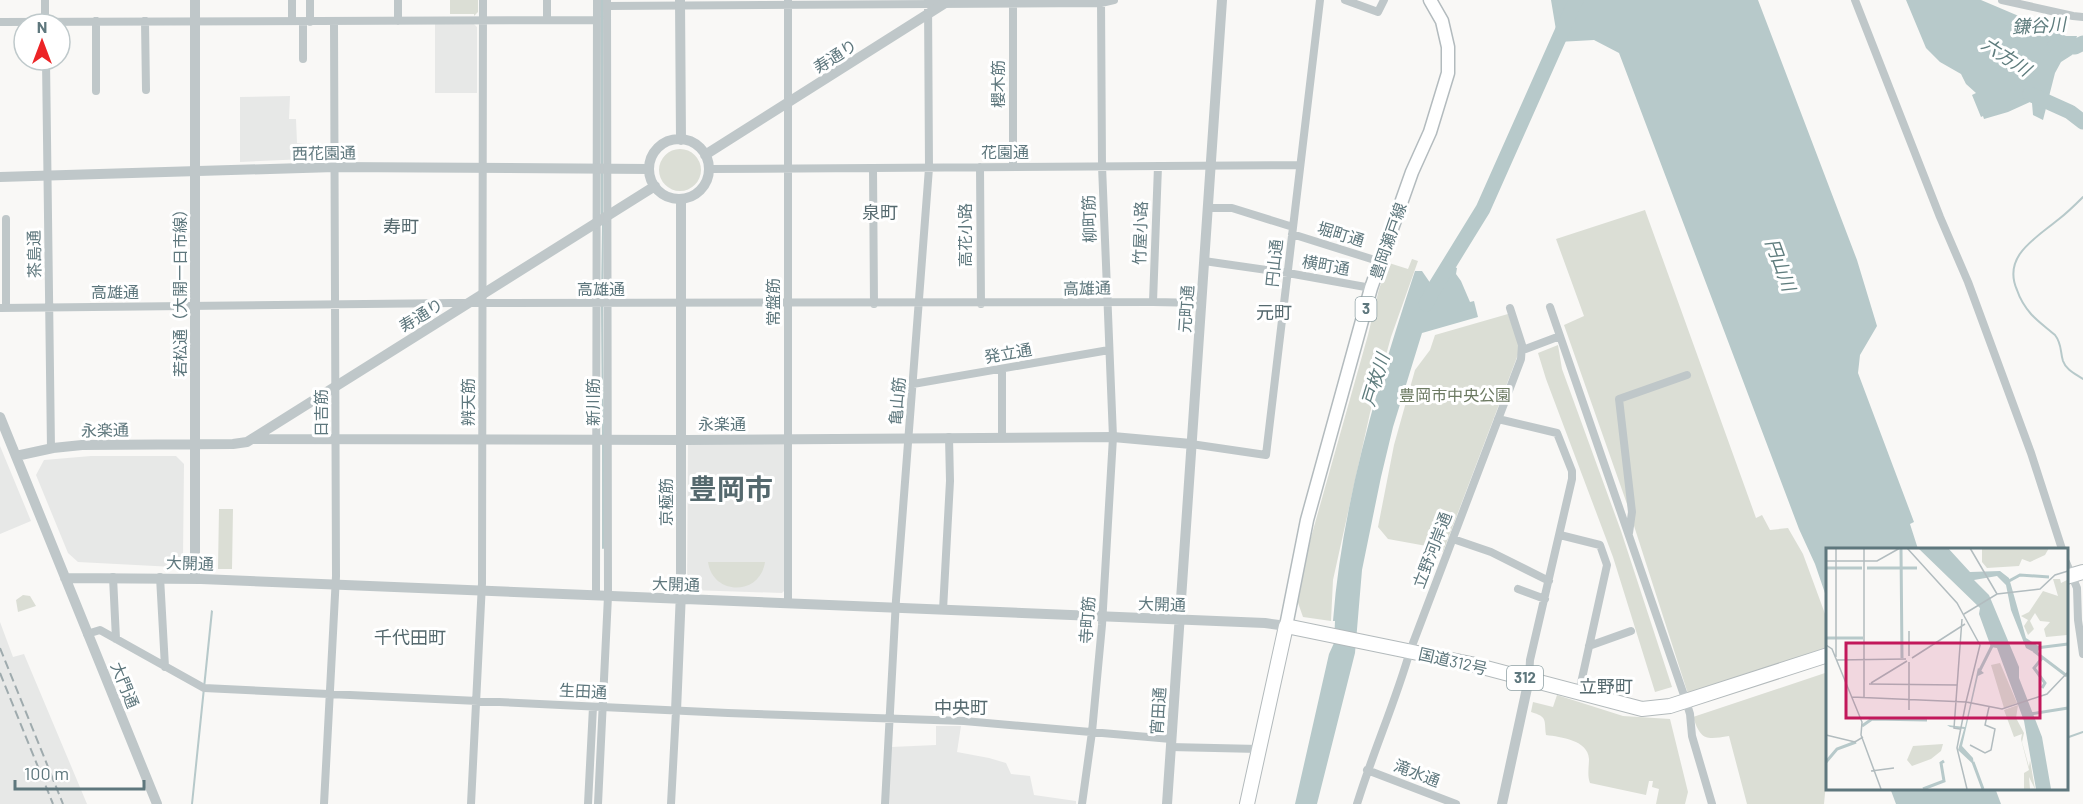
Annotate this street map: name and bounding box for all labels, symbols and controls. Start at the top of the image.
north arrow [12,12,72,72]
water label: 鎌谷川 [2011,12,2068,37]
text: N [37,17,47,36]
water label: 六方川 [1978,32,2037,81]
street label: 寿通り [809,35,860,77]
street label: 櫻木筋 [988,60,1007,108]
street label: 西花園通 [292,142,356,163]
street label: 花園通 [981,142,1029,161]
street label: 柳町筋 [1078,195,1099,243]
street label: 豊岡瀬戸線 [1366,200,1410,282]
street label: 若松通（大開一日市線） [170,201,189,377]
district label: 泉町 [862,201,898,223]
street label: 竹屋小路 [1129,201,1150,265]
street label: 高花小路 [955,203,974,267]
district label: 寿町 [383,215,419,237]
street label: 堀町通 [1315,217,1367,250]
street label: 茶島通 [24,230,43,278]
water label: 円山川 [1761,236,1801,296]
street label: 円山通 [1262,238,1285,288]
street label: 横町通 [1301,251,1351,278]
street label: 常盤筋 [763,278,782,326]
street label: 高雄通 [1063,278,1111,297]
street label: 高雄通 [577,279,625,298]
street label: 高雄通 [91,282,139,301]
street label: 元町通 [1174,284,1197,334]
street label: 寿通り [395,294,446,335]
road number: 3 [1356,297,1376,321]
district label: 元町 [1256,301,1292,323]
street label: 発立通 [983,339,1033,366]
water label: 戸枚川 [1357,349,1394,409]
street label: 亀山筋 [885,376,908,426]
street label: 辨天筋 [458,378,477,426]
street label: 新川筋 [583,378,602,426]
park label: 豊岡市中央公園 [1399,385,1511,404]
street label: 日吉筋 [311,389,330,437]
street label: 永楽通 [698,414,746,433]
street label: 永楽通 [81,420,129,439]
district label: 豊岡市 [689,471,773,505]
street label: 京極筋 [656,478,675,526]
street label: 立野河岸通 [1408,509,1455,591]
inset map [1826,548,2068,789]
street label: 大開通 [166,552,214,573]
street label: 大開通 [652,573,700,594]
street label: 大開通 [1138,593,1186,614]
street label: 寺町筋 [1075,595,1098,645]
district label: 千代田町 [374,626,446,648]
street label: 国道312号 [1417,643,1490,678]
street label: 大門通 [108,659,143,711]
road number: 312 [1507,666,1543,690]
district label: 立野町 [1579,675,1633,697]
street label: 生田通 [559,680,607,701]
street label: 宵田通 [1146,686,1169,736]
district label: 中央町 [934,696,988,718]
scale bar [15,753,144,791]
street label: 滝水通 [1391,755,1443,790]
text: 100 m [24,762,69,784]

